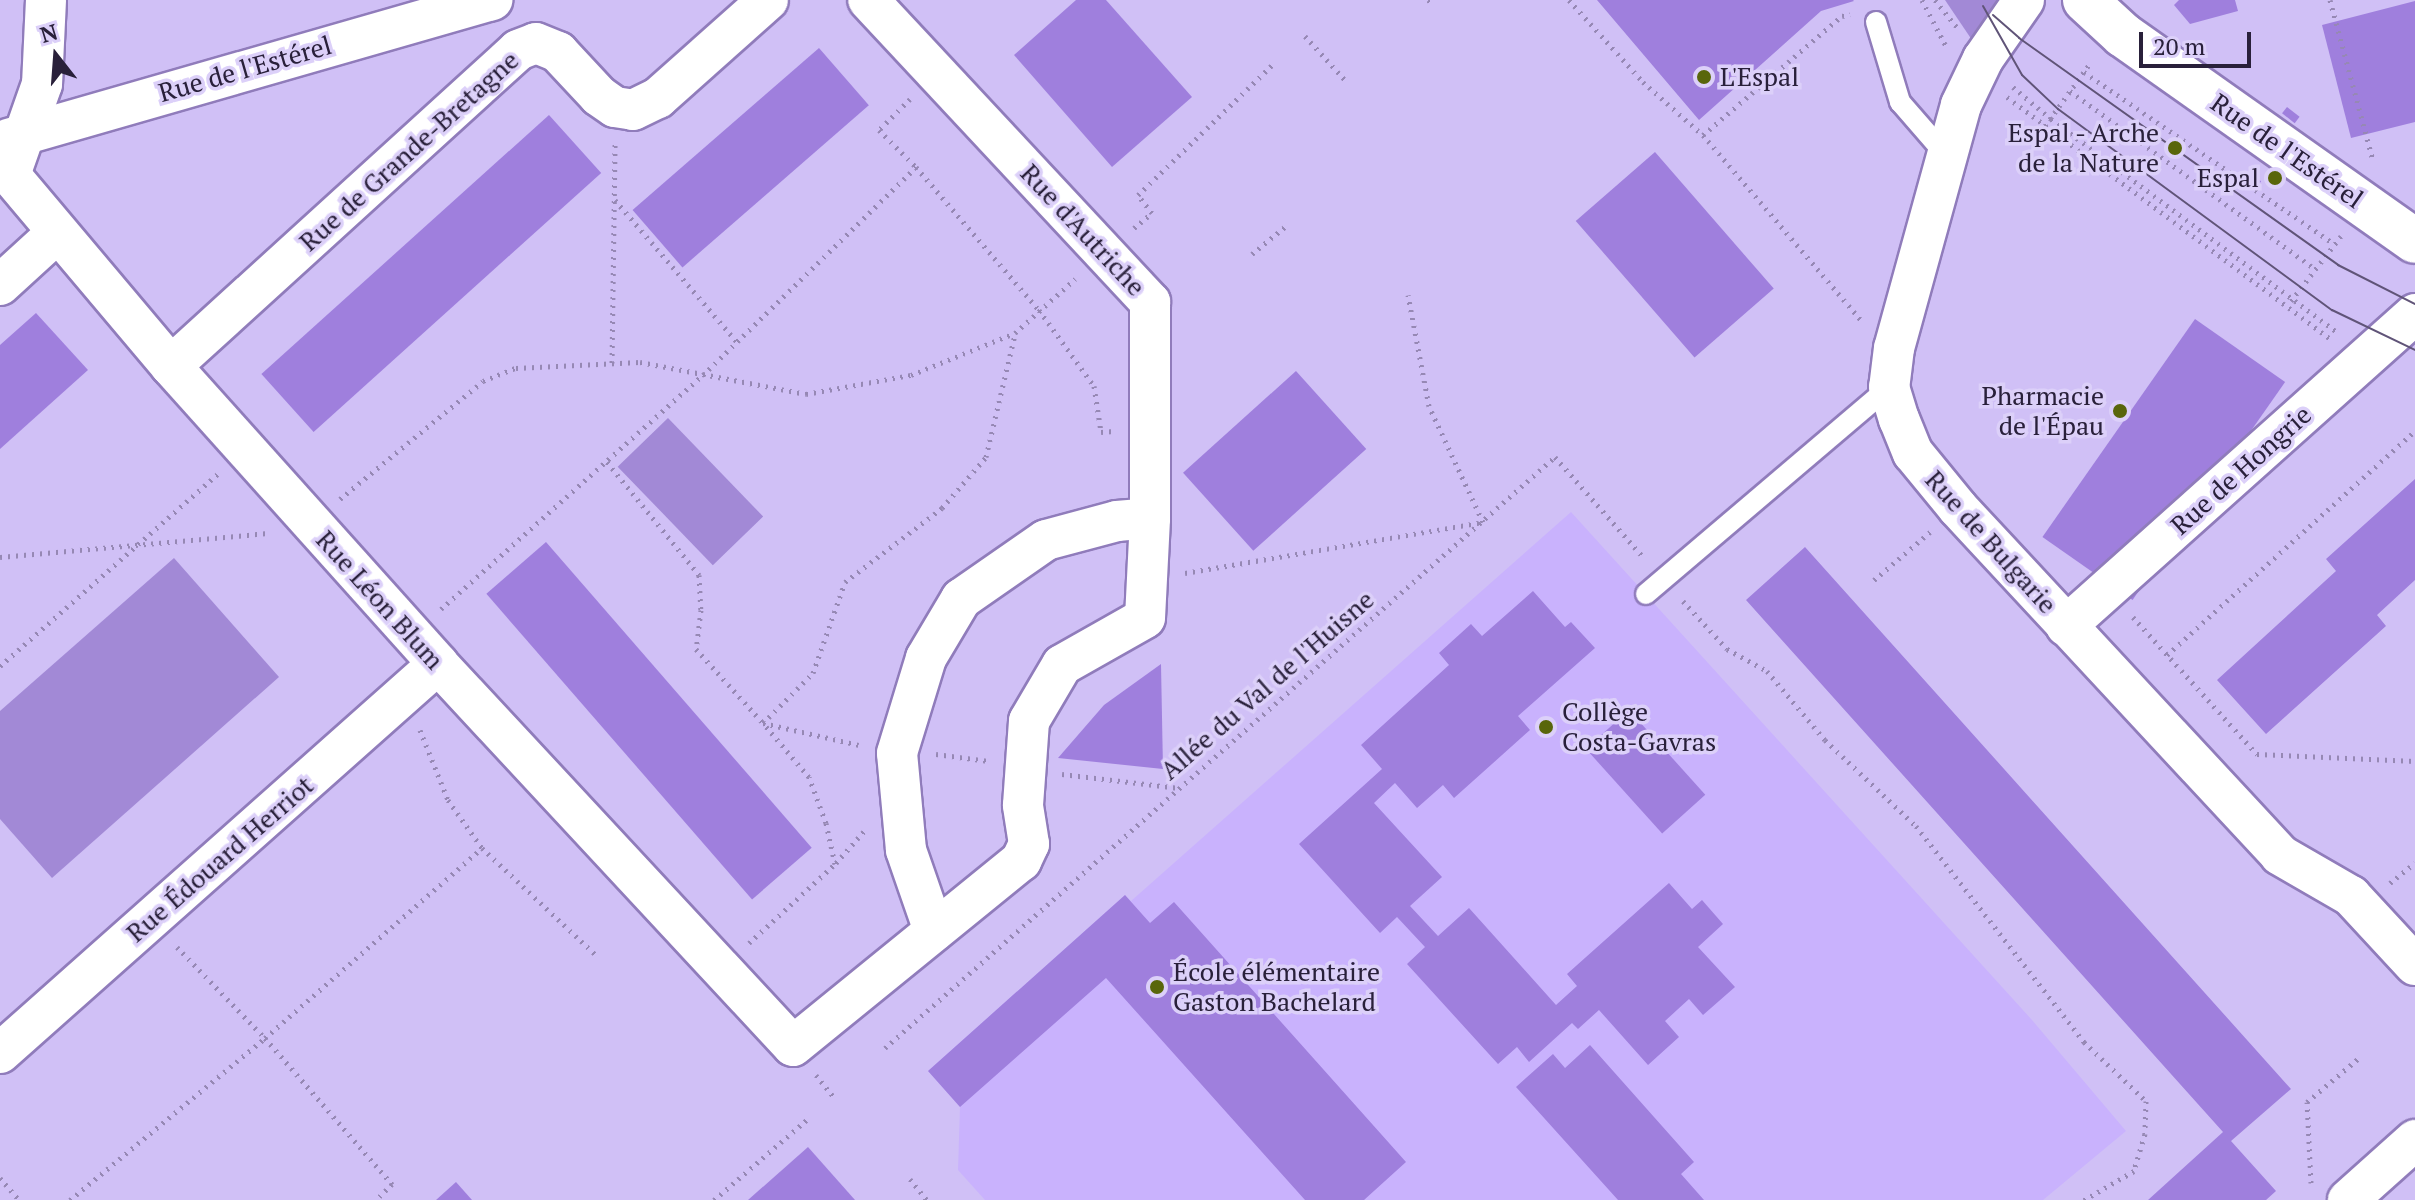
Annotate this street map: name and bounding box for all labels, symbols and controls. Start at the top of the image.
north arrow [16,16,96,96]
text: N [37,16,61,49]
scale bar [2143,16,2255,66]
street label: Rue de l'Estérel [155,29,335,109]
text: 20 m [2153,30,2205,62]
street label: Rue de Grande-Bretagne [293,44,525,258]
place label: L'Espal [1720,61,1799,93]
marker: L'Espal [1695,68,1713,86]
street label: Rue de l'Estérel [2205,87,2369,215]
place label: Espal - Arche de la Nature [2005,117,2159,178]
marker: Espal - Arche de la Nature [2166,139,2184,157]
street label: Rue d'Autriche [1014,158,1152,302]
place label: Espal [2197,162,2259,194]
marker: Espal [2266,169,2284,187]
place label: Pharmacie de l'Épau [1982,380,2104,442]
street label: Rue de Hongrie [2164,399,2318,541]
marker: Pharmacie de l'Épau [2111,402,2129,420]
street label: Rue de Bulgarie [1919,464,2063,620]
street label: Rue Léon Blum [310,524,450,676]
street label: Allée du Val de l'Huisne [1154,584,1380,786]
place label: Collège Costa-Gavras [1562,696,1716,758]
marker: Collège Costa-Gavras [1537,718,1555,736]
street label: Rue Édouard Herriot [120,769,320,949]
place label: École élémentaire Gaston Bachelard [1173,956,1380,1018]
marker: École élémentaire Gaston Bachelard [1148,978,1166,996]

